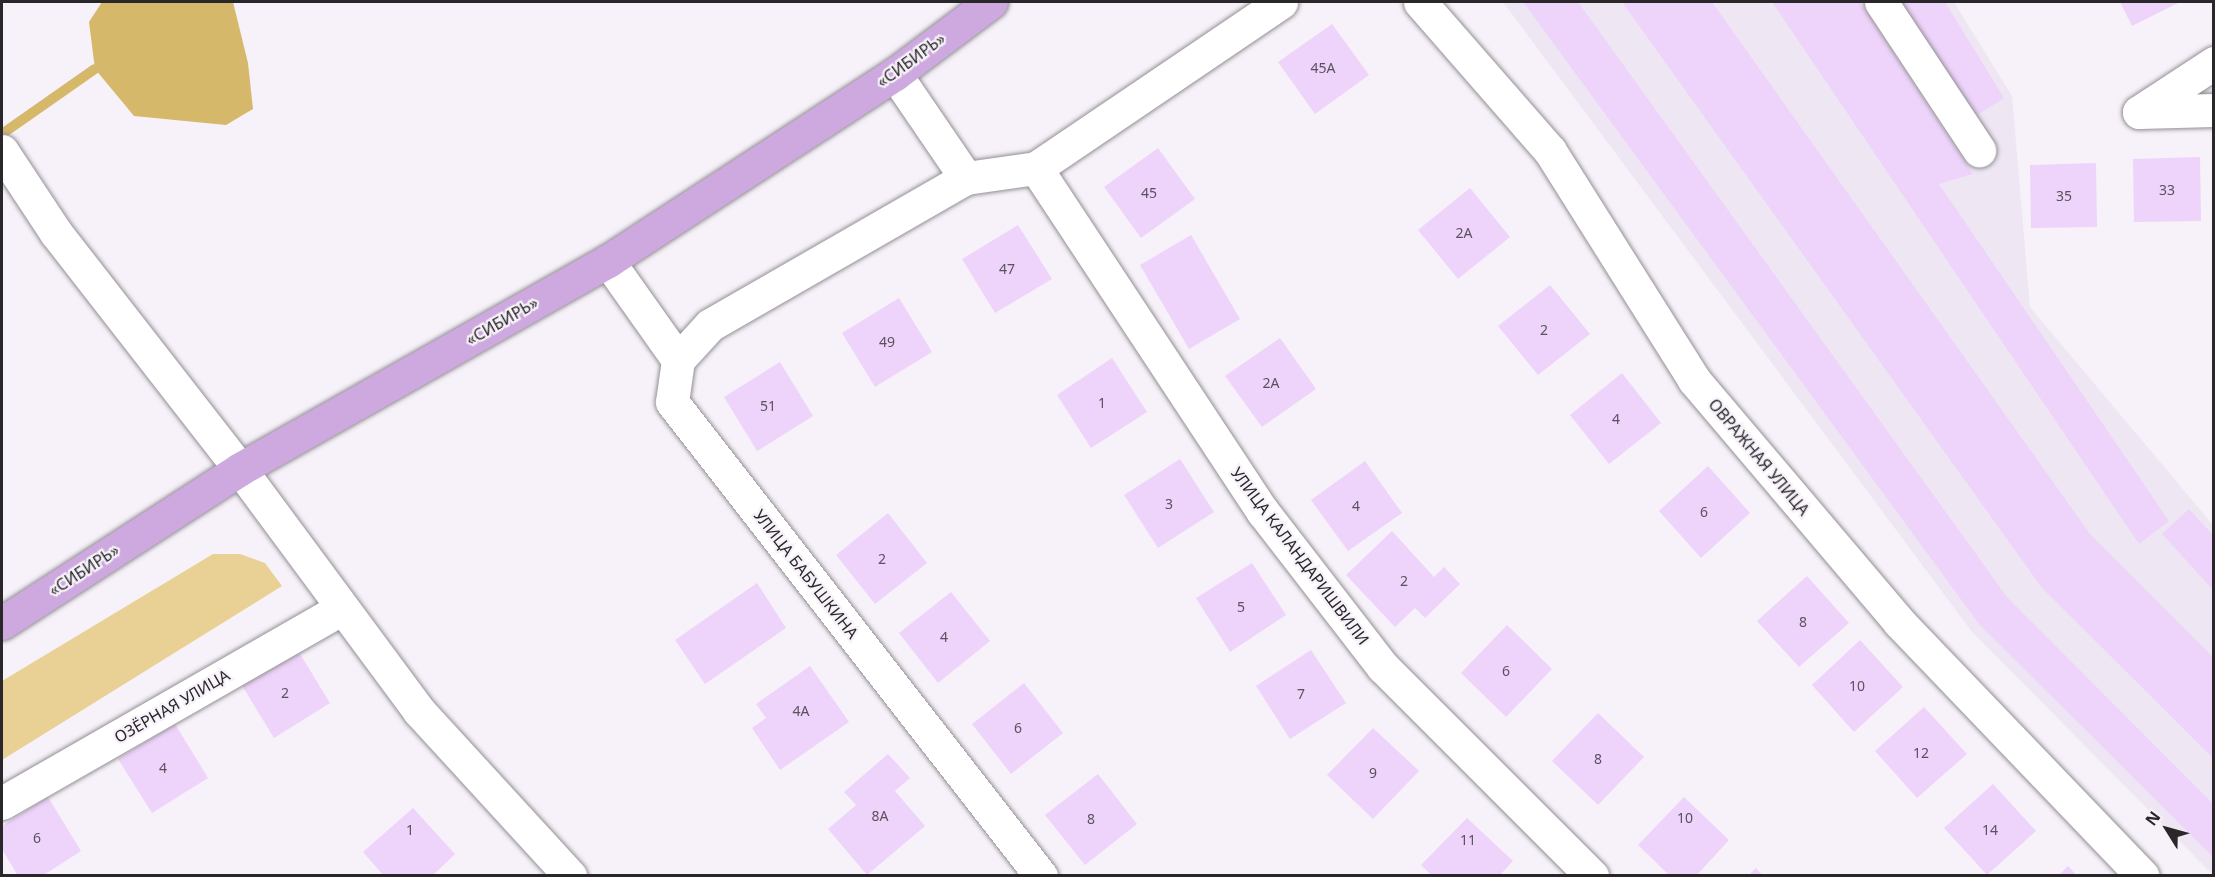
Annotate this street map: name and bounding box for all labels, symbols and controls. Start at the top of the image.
street label: «СИБИРЬ» [873,29,949,91]
house number: 45А [1311,60,1335,76]
house number: 33 [2159,182,2175,198]
house number: 45 [1141,185,1157,201]
house number: 35 [2056,188,2072,204]
house number: 2А [1456,225,1472,241]
house number: 47 [999,261,1015,277]
street label: «СИБИРЬ» [463,293,541,349]
house number: 2 [1540,322,1548,338]
house number: 49 [879,334,895,350]
house number: 2А [1263,375,1279,391]
house number: 1 [1098,395,1106,411]
street label: ОВРАЖНАЯ УЛИЦА [1705,395,1813,519]
house number: 51 [760,398,776,414]
house number: 4 [1612,411,1620,427]
street label: УЛИЦА КАЛАНДАРИШВИЛИ [1227,463,1373,649]
house number: 3 [1165,496,1173,512]
house number: 4 [1352,498,1360,514]
house number: 6 [1700,504,1708,520]
street label: УЛИЦА БАБУШКИНА [750,506,862,642]
street label: «СИБИРЬ» [45,540,123,600]
house number: 2 [878,551,886,567]
house number: 2 [1400,573,1408,589]
house number: 5 [1237,599,1245,615]
house number: 8 [1799,614,1807,630]
house number: 4 [940,629,948,645]
house number: 6 [1502,663,1510,679]
street label: ОЗЁРНАЯ УЛИЦА [111,665,233,747]
house number: 10 [1849,678,1865,694]
house number: 2 [281,685,289,701]
house number: 7 [1297,686,1305,702]
house number: 4А [793,703,809,719]
house number: 6 [1014,720,1022,736]
house number: 12 [1913,745,1929,761]
house number: 8 [1594,751,1602,767]
house number: 4 [159,760,167,776]
house number: 9 [1369,765,1377,781]
north arrow [2137,799,2197,859]
text: N [2140,806,2165,830]
house number: 8А [872,808,888,824]
house number: 10 [1677,810,1693,826]
house number: 8 [1087,811,1095,827]
house number: 1 [406,822,414,838]
house number: 14 [1982,822,1998,838]
house number: 6 [33,830,41,846]
house number: 11 [1460,832,1476,848]

